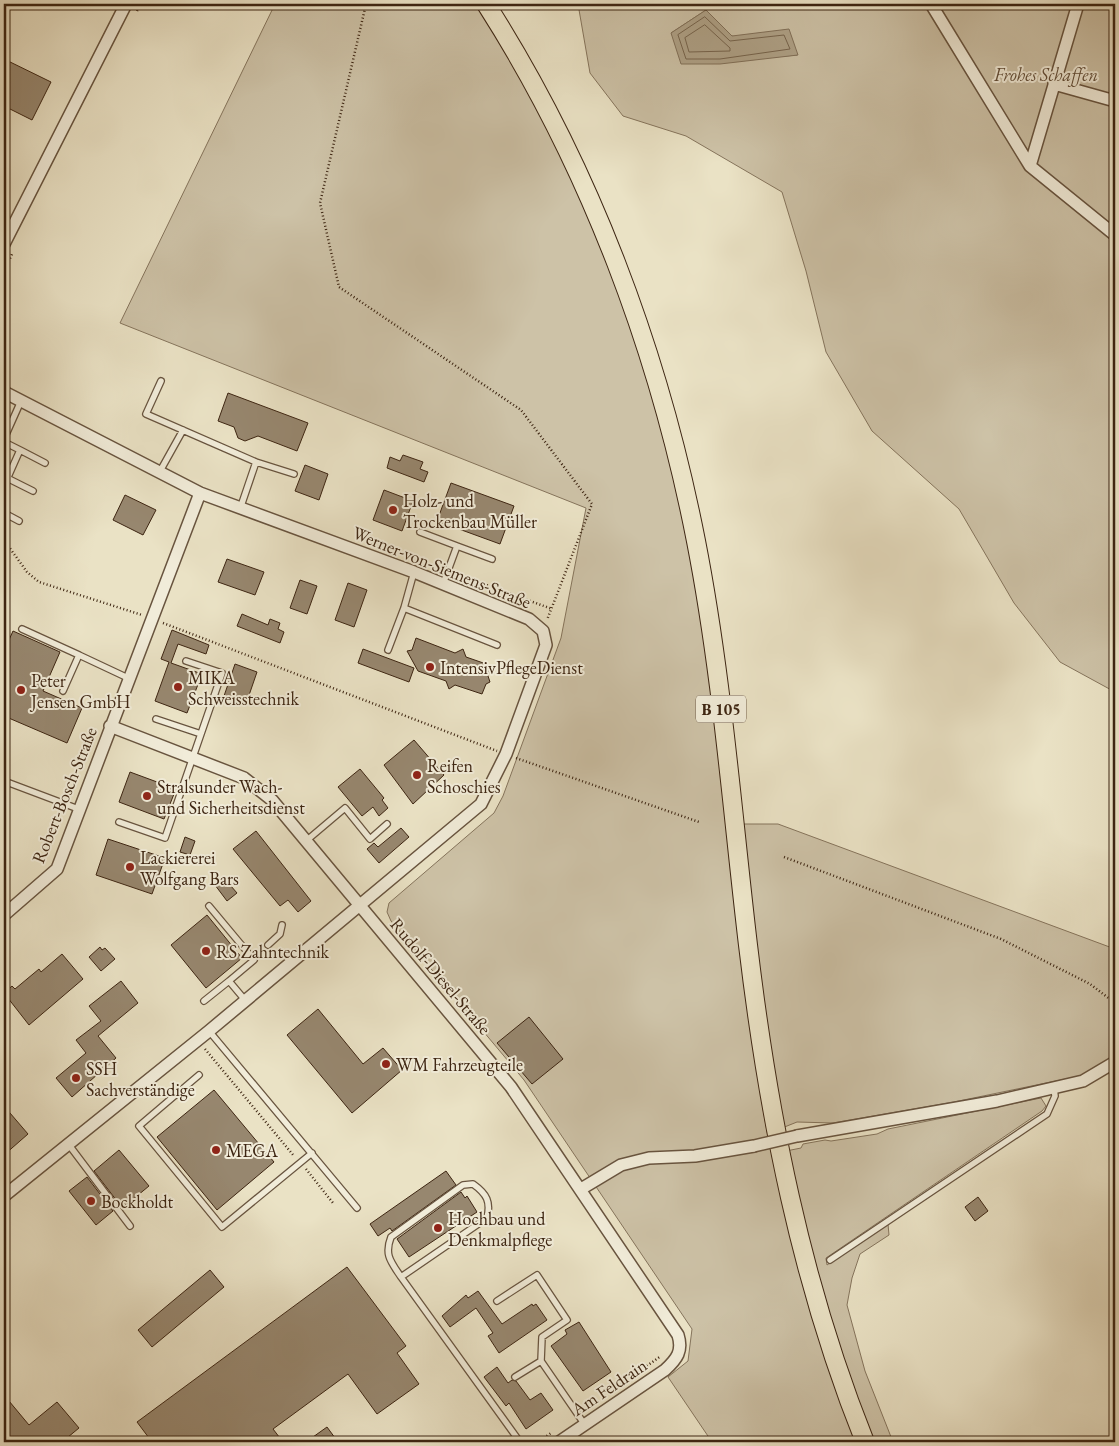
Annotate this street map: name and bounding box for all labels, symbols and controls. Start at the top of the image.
park label: Frohes Schaffen [993,63,1098,87]
place label: Holz- und Trockenbau Müller [403,489,537,533]
marker: Holz- und Trockenbau Müller [387,504,399,516]
street label: Werner-von-Siemens-Straße [349,521,535,613]
place label: IntensivPflegeDienst [440,656,583,679]
marker: IntensivPflegeDienst [424,661,436,673]
place label: MIKA Schweisstechnik [188,666,299,710]
place label: Peter Jensen GmbH [29,669,131,713]
marker: MIKA Schweisstechnik [172,681,184,693]
marker: Peter Jensen GmbH [15,684,27,696]
road number: B 105 [696,696,746,722]
street label: Robert-Bosch-Straße [26,724,102,866]
place label: Reifen Schoschies [427,754,501,798]
marker: Reifen Schoschies [411,769,423,781]
place label: Stralsunder Wach- und Sicherheitsdienst [157,775,305,819]
marker: Stralsunder Wach- und Sicherheitsdienst [141,790,153,802]
place label: Lackiererei Wolfgang Bars [140,846,239,890]
marker: Lackiererei Wolfgang Bars [124,861,136,873]
street label: Rudolf-Diesel-Straße [385,913,497,1039]
place label: RS Zahntechnik [216,940,330,963]
marker: RS Zahntechnik [200,945,212,957]
place label: WM Fahrzeugteile [396,1053,523,1076]
place label: SSH Sachverständige [86,1057,195,1101]
marker: WM Fahrzeugteile [380,1058,392,1070]
marker: SSH Sachverständige [70,1072,82,1084]
place label: MEGA [226,1139,278,1162]
marker: MEGA [210,1144,222,1156]
place label: Bockholdt [101,1190,174,1213]
marker: Bockholdt [85,1195,97,1207]
place label: Hochbau und Denkmalpflege [448,1207,552,1251]
marker: Hochbau und Denkmalpflege [432,1222,444,1234]
street label: Am Feldrain [566,1353,652,1421]

